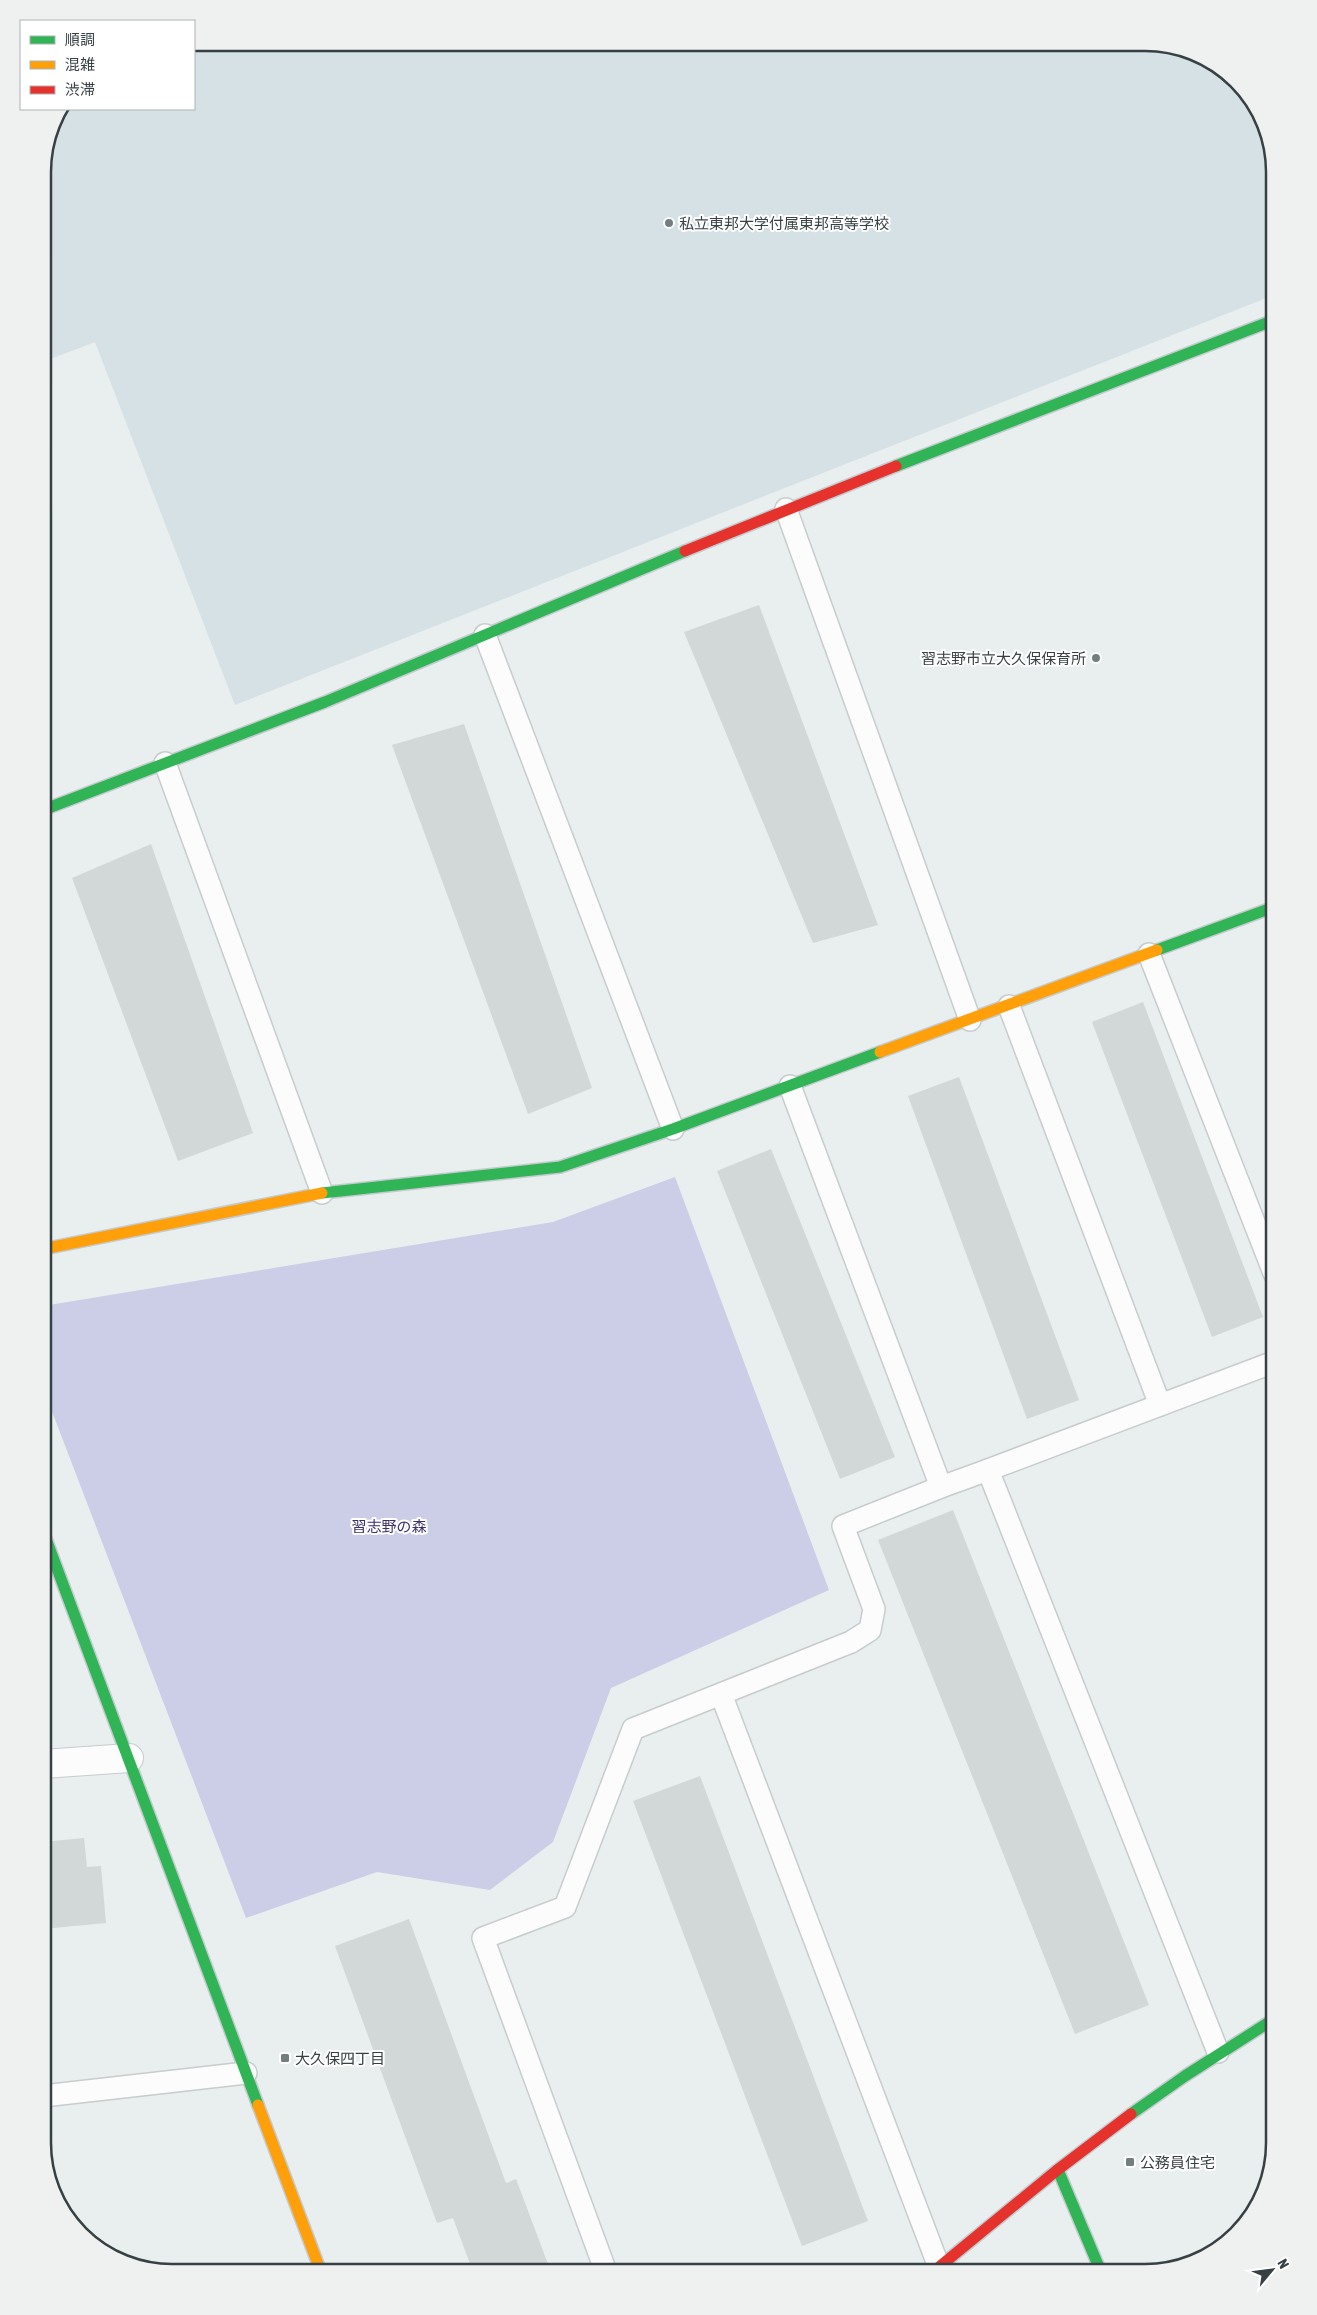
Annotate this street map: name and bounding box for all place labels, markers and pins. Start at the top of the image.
place label: 私立東邦大学付属東邦高等学校 [679,215,889,232]
marker: 私立東邦大学付属東邦高等学校 [663,217,675,229]
place label: 習志野市立大久保保育所 [921,650,1086,667]
marker: 習志野市立大久保保育所 [1090,652,1102,664]
place label: 大久保四丁目 [295,2050,385,2067]
marker: 大久保四丁目 [279,2052,291,2064]
place label: 公務員住宅 [1140,2154,1215,2171]
marker: 公務員住宅 [1124,2156,1136,2168]

